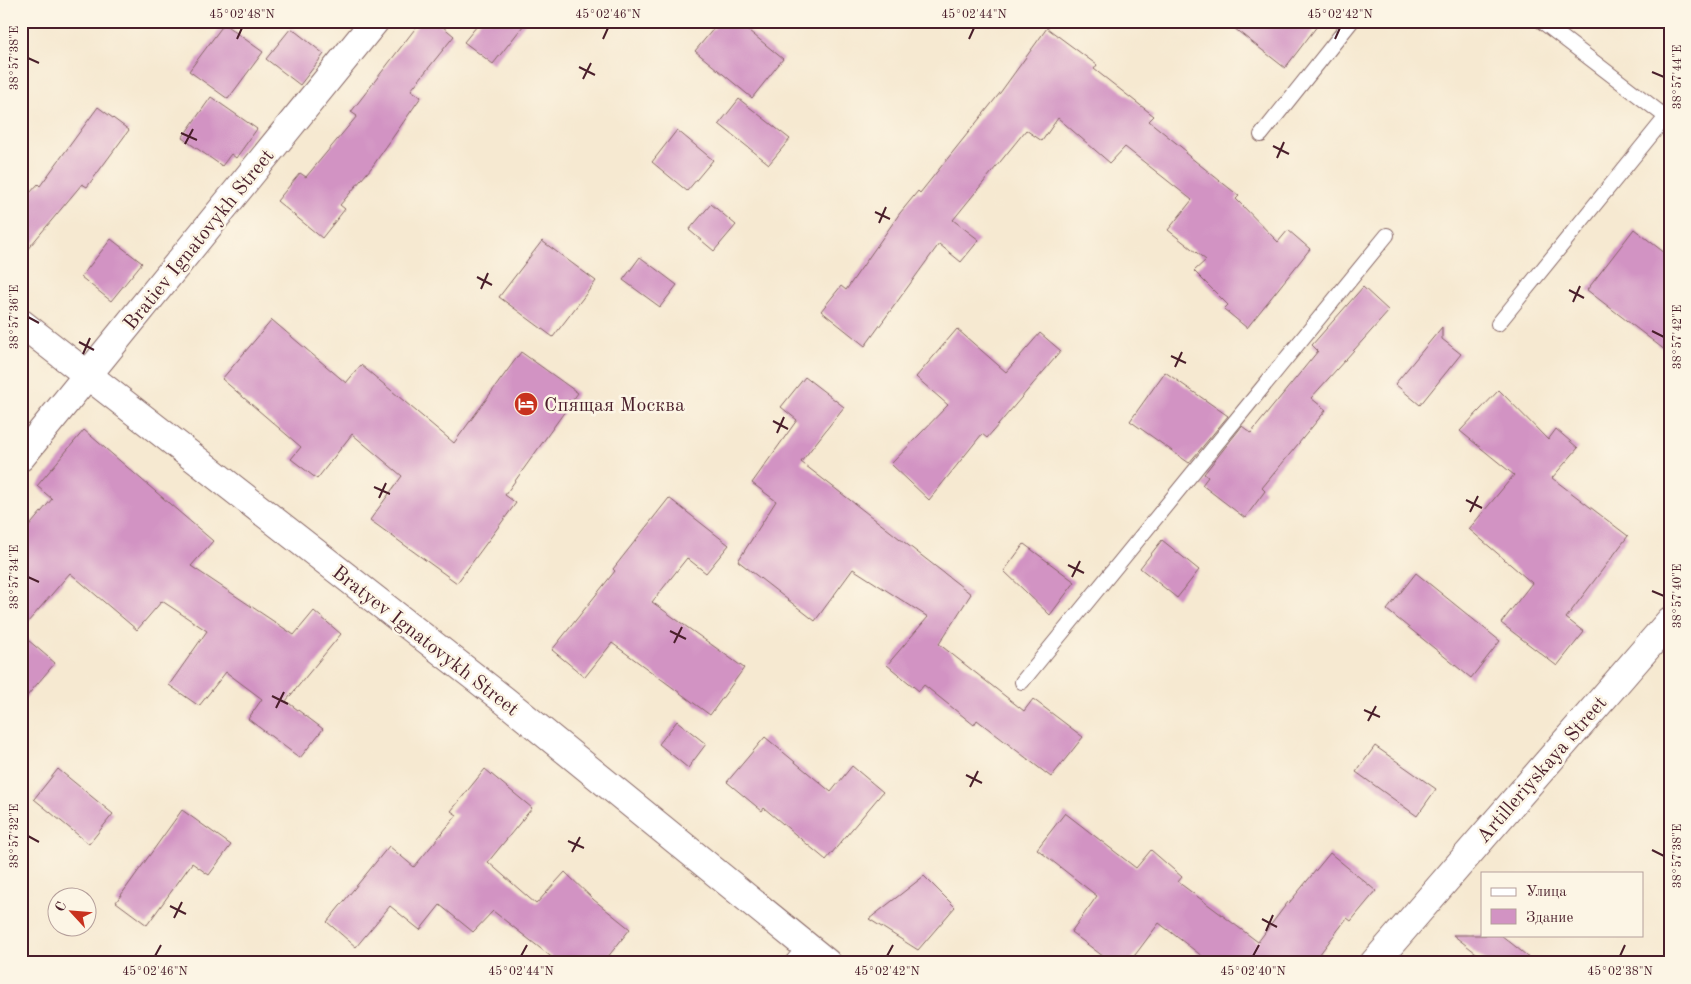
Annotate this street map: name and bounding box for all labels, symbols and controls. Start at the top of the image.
text: 45°02'48"N [209,8,275,21]
text: 45°02'46"N [575,8,641,21]
text: 45°02'44"N [941,8,1007,21]
text: 45°02'42"N [1307,8,1373,21]
text: 38°57'38"E [8,26,21,90]
text: 38°57'44"E [1671,45,1684,109]
street label: Bratiev Ignatovykh Street [121,146,279,334]
text: 38°57'36"E [8,285,21,349]
text: 38°57'42"E [1671,305,1684,369]
hotel icon: Спящая Москва [513,391,539,417]
place label: Спящая Москва [544,396,685,416]
text: 38°57'34"E [8,545,21,609]
street label: Bratyev Ignatovykh Street [328,563,522,720]
text: 38°57'40"E [1671,564,1684,628]
street label: Artilleriyskaya Street [1474,693,1611,848]
text: 38°57'32"E [8,804,21,868]
text: 38°57'38"E [1671,824,1684,888]
legend [1481,872,1644,936]
text: Улица [1526,885,1567,900]
north arrow [48,886,98,936]
text: С [53,900,70,914]
text: Здание [1526,911,1573,926]
text: 45°02'46"N [122,965,188,978]
text: 45°02'44"N [488,965,554,978]
text: 45°02'42"N [854,965,920,978]
text: 45°02'40"N [1220,965,1286,978]
text: 45°02'38"N [1587,965,1653,978]

